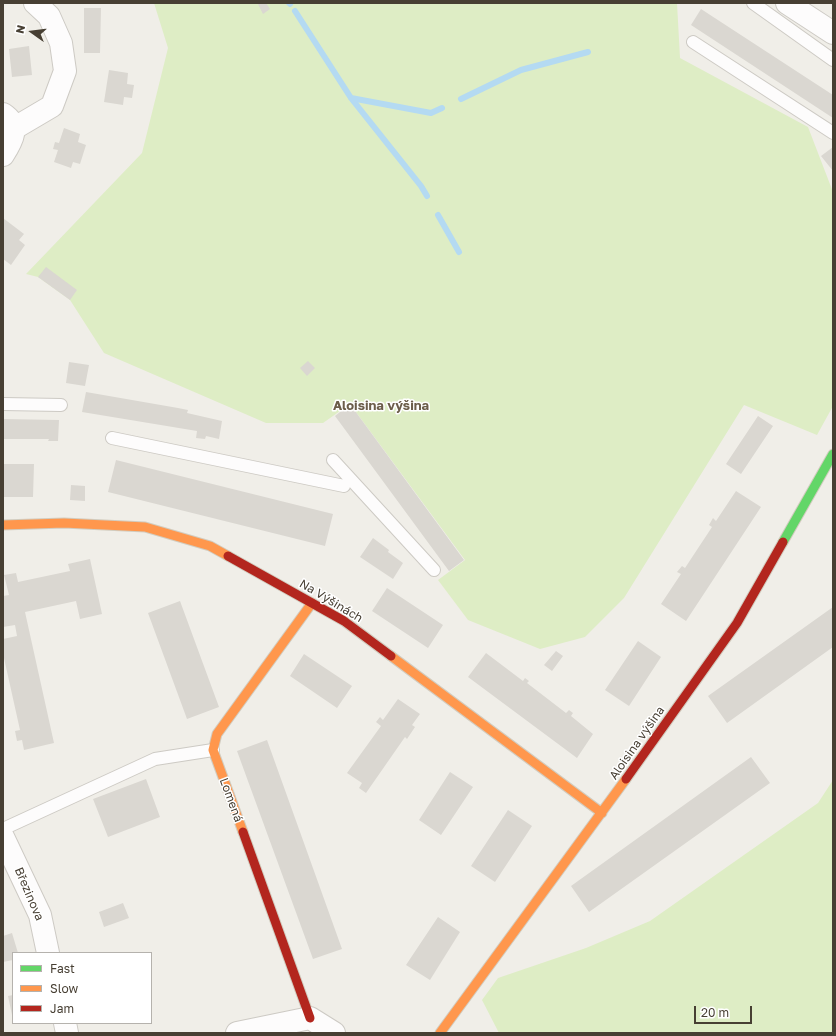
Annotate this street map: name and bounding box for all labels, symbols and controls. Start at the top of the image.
north arrow [12,12,52,52]
text: N [13,23,27,35]
district label: Aloisina výšina [333,398,429,414]
street label: Na Výšinách [297,576,365,626]
street label: Aloisina výšina [606,704,668,782]
street label: Lomená [216,776,246,824]
street label: Březinova [11,865,47,923]
legend [12,952,152,1024]
text: Fast [50,961,75,976]
text: Slow [50,981,78,996]
scale bar [696,998,754,1024]
text: Jam [50,1001,74,1016]
text: 20 m [701,1005,729,1020]

